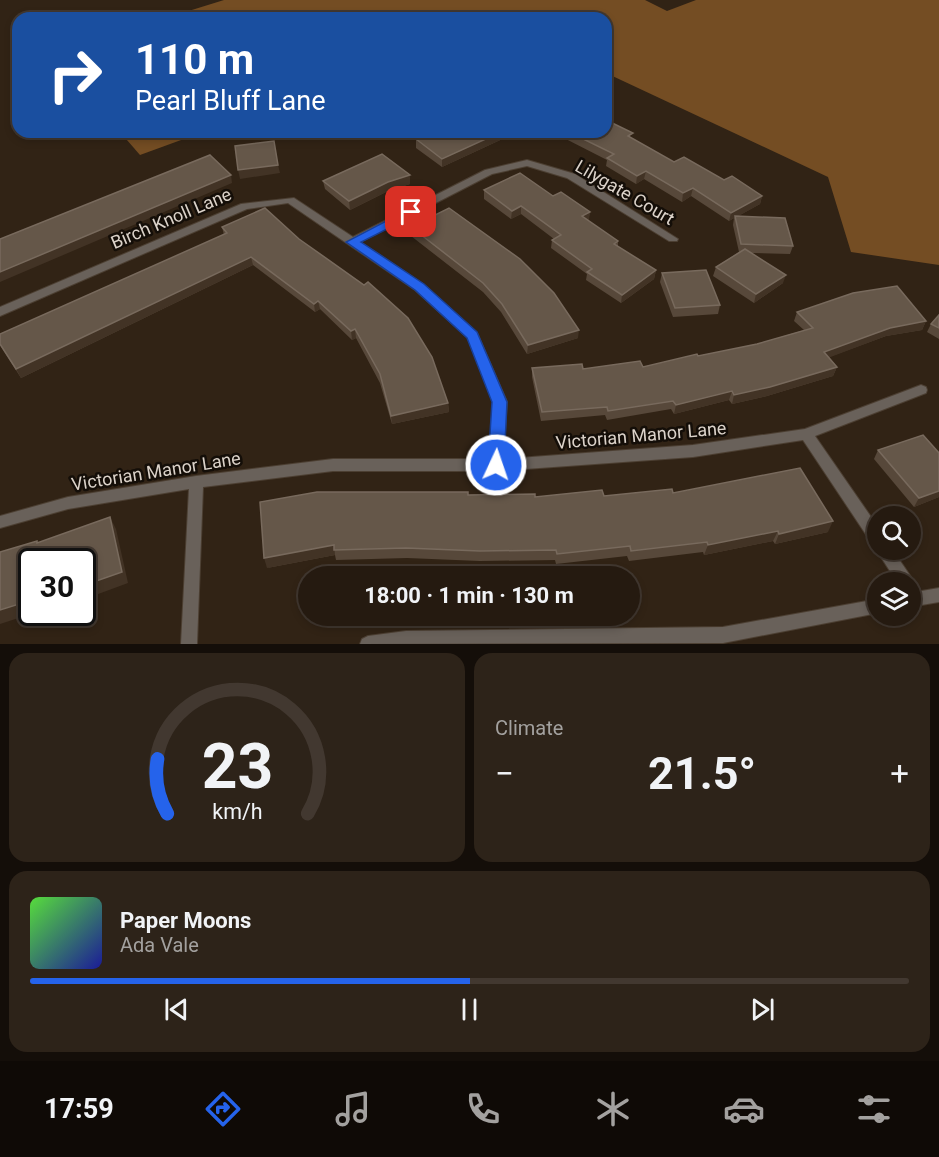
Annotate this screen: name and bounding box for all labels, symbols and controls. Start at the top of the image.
text: 110 m [135,35,254,84]
icon: right [36,36,114,114]
text: Pearl Bluff Lane [135,85,325,117]
street label: Lilygate Court [572,155,678,229]
street label: Birch Knoll Lane [108,183,234,253]
pin [385,186,436,237]
icon: arrive [394,195,427,228]
street label: Victorian Manor Lane [555,417,727,453]
position arrow [464,433,528,497]
street label: Victorian Manor Lane [70,447,242,495]
map controls [867,506,921,626]
button: search [867,506,921,560]
speed limit sign: 30 [18,548,96,626]
button: layers [867,572,921,626]
text: 18:00 · 1 min · 130 m [364,583,574,608]
text: Climate [495,716,563,740]
text: 23 [201,730,273,803]
text: 21.5° [648,747,756,800]
text: − [495,754,514,793]
text: + [890,754,909,793]
text: km/h [212,800,262,825]
text: Paper Moons [120,908,251,933]
text: Ada Vale [120,933,199,957]
icon: previous [160,993,193,1026]
icon: pause [453,993,486,1026]
icon: next [746,993,779,1026]
icon: directions [202,1088,244,1130]
icon: music [332,1088,374,1130]
icon: phone [462,1088,504,1130]
icon: climate [592,1088,634,1130]
icon: car [723,1088,765,1130]
icon: filters [853,1088,895,1130]
text: 17:59 [44,1093,114,1125]

